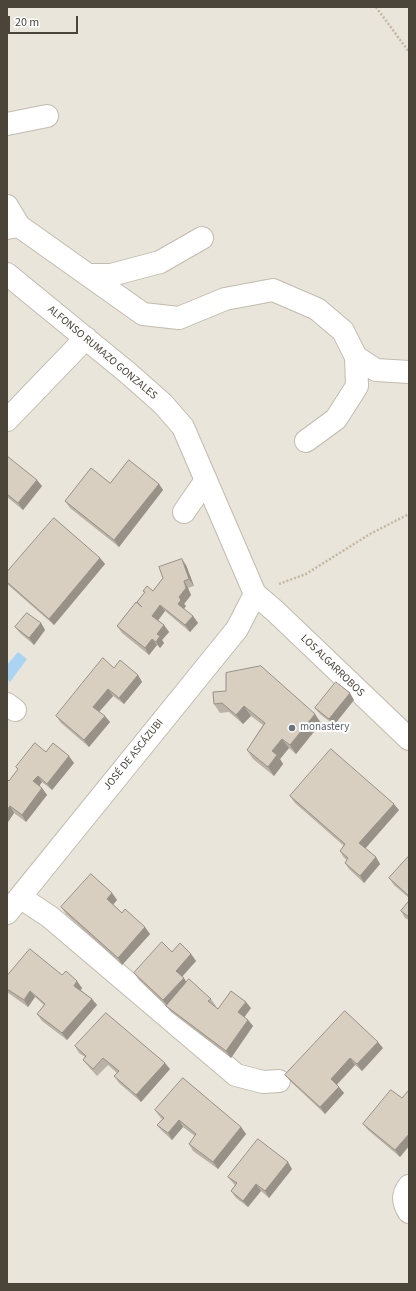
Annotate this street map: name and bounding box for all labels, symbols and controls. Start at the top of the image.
scale bar [10,8,80,34]
text: 20 m [15,14,39,31]
street label: ALFONSO RUMAZO GONZALES [45,303,159,403]
street label: LOS ALGARROBOS [297,632,367,700]
street label: JOSÉ DE ASCÁZUBI [101,717,167,793]
place label: monastery [300,721,349,735]
marker: monastery [287,723,297,733]

